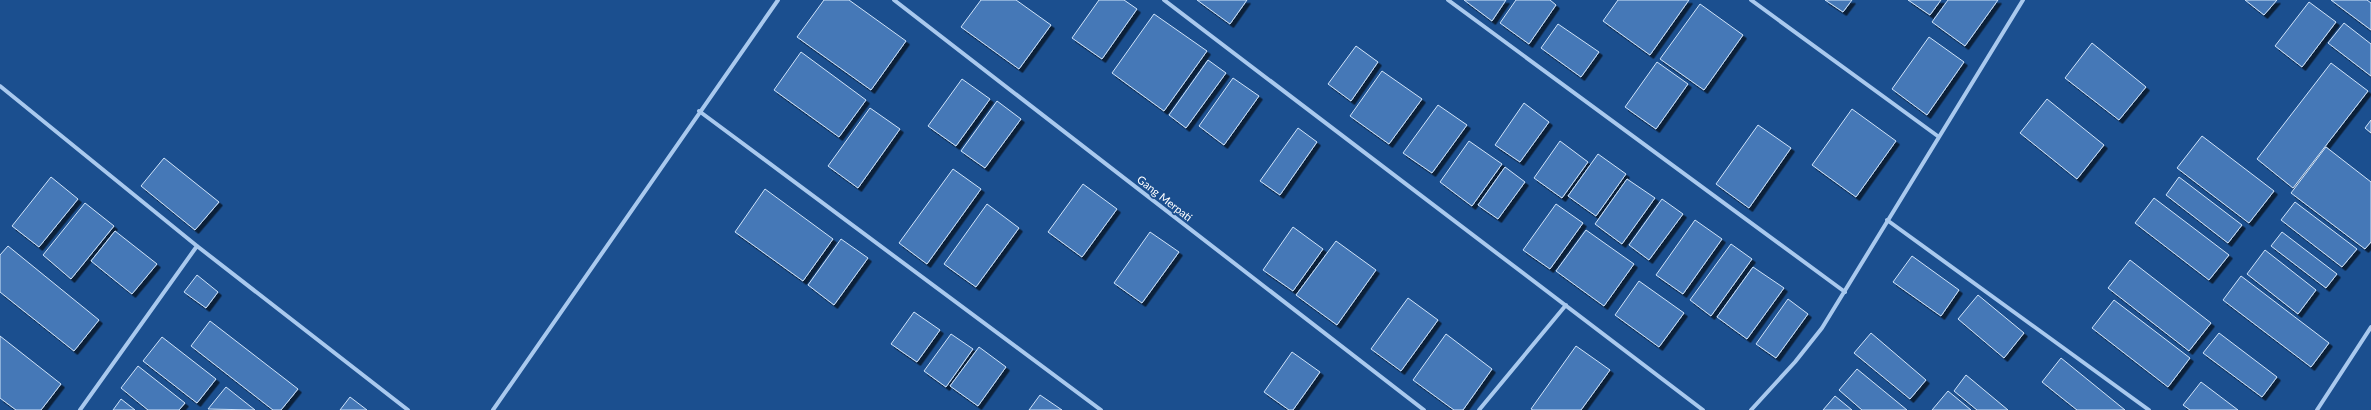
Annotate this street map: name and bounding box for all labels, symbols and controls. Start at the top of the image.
street label: Gang Merpati [1135,172,1195,224]

